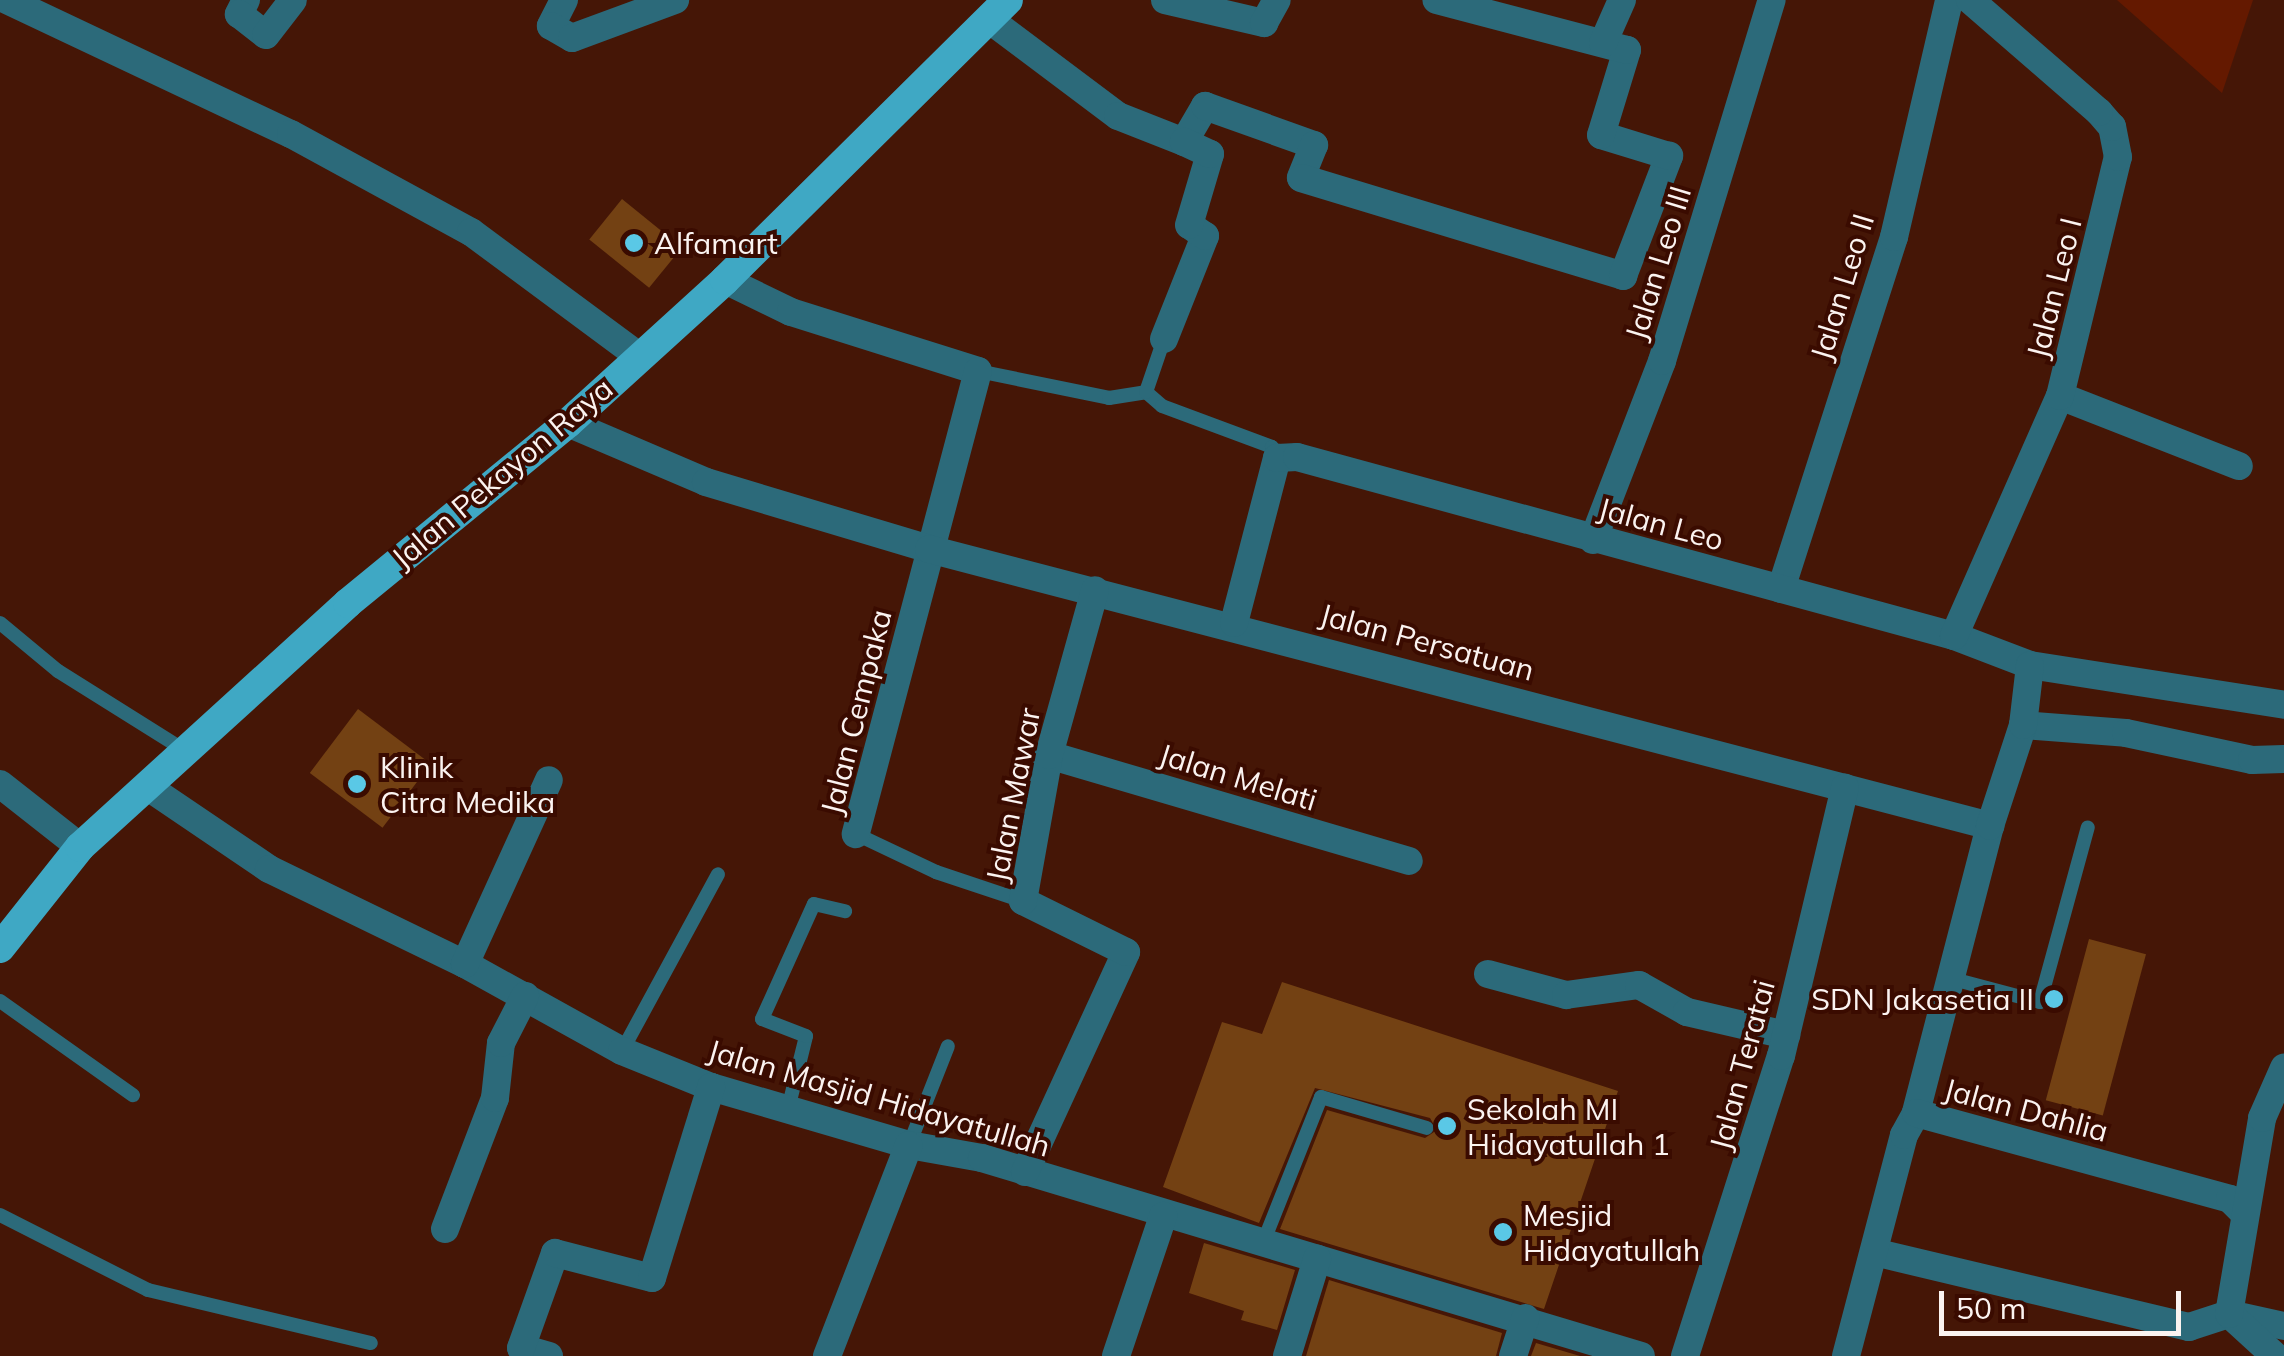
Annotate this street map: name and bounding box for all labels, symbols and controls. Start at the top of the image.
street label: Jalan Leo III [1618,182,1698,344]
street label: Jalan Leo II [1803,209,1881,365]
street label: Jalan Leo I [2019,214,2089,362]
place label: Alfamart [654,225,778,261]
marker: Alfamart [623,232,645,254]
street label: Jalan Pekayon Raya [384,370,620,576]
street label: Jalan Leo [1594,490,1728,558]
street label: Jalan Persatuan [1316,596,1538,688]
street label: Jalan Cempaka [813,606,899,818]
street label: Jalan Mawar [978,705,1048,885]
street label: Jalan Melati [1155,736,1321,818]
place label: Klinik Citra Medika [380,749,555,820]
marker: Klinik Citra Medika [344,771,370,797]
street label: Jalan Teratai [1702,976,1782,1154]
place label: SDN Jakasetia II [1811,981,2034,1017]
marker: SDN Jakasetia II [2043,988,2065,1010]
street label: Jalan Masjid Hidayatullah [704,1032,1054,1164]
street label: Jalan Dahlia [1940,1071,2112,1149]
place label: Sekolah MI Hidayatullah 1 [1467,1091,1670,1162]
marker: Sekolah MI Hidayatullah 1 [1436,1115,1458,1137]
place label: Mesjid Hidayatullah [1523,1197,1700,1268]
marker: Mesjid Hidayatullah [1492,1221,1514,1243]
scale bar [1944,1271,2186,1333]
text: 50 m [1956,1289,2026,1327]

